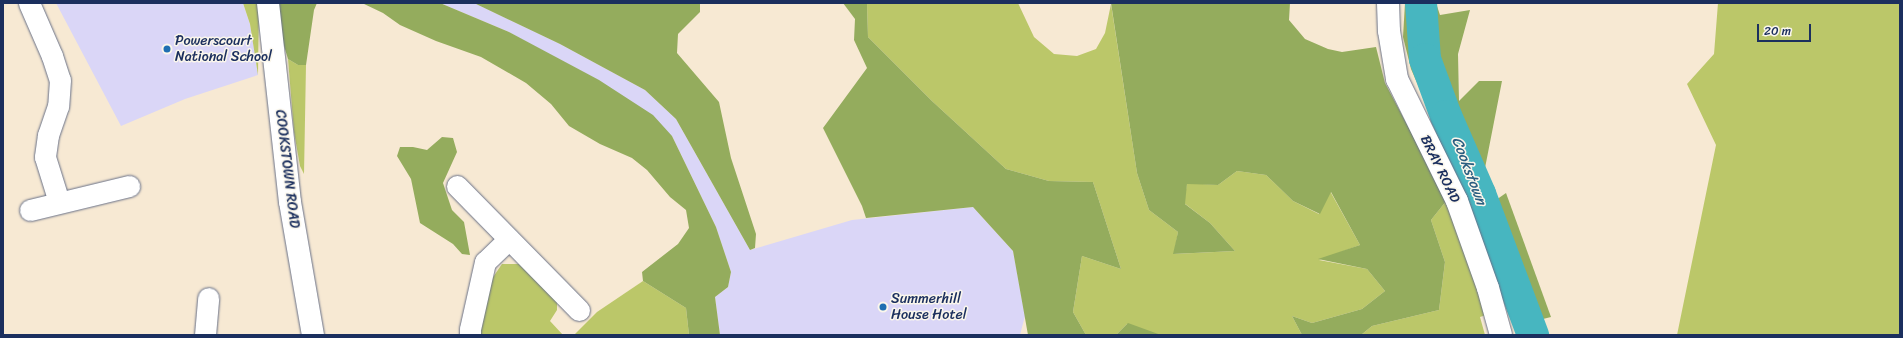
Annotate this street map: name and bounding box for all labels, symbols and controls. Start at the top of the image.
scale bar [1759,16,1813,42]
text: 20 m [1764,20,1791,42]
place label: Powerscourt National School [175,33,272,66]
marker: Powerscourt National School [162,44,172,54]
street label: COOKSTOWN ROAD [271,109,303,229]
street label: BRAY ROAD [1416,133,1464,205]
water label: Cookstown [1448,134,1490,208]
place label: Summerhill House Hotel [891,291,967,324]
marker: Summerhill House Hotel [878,302,888,312]

